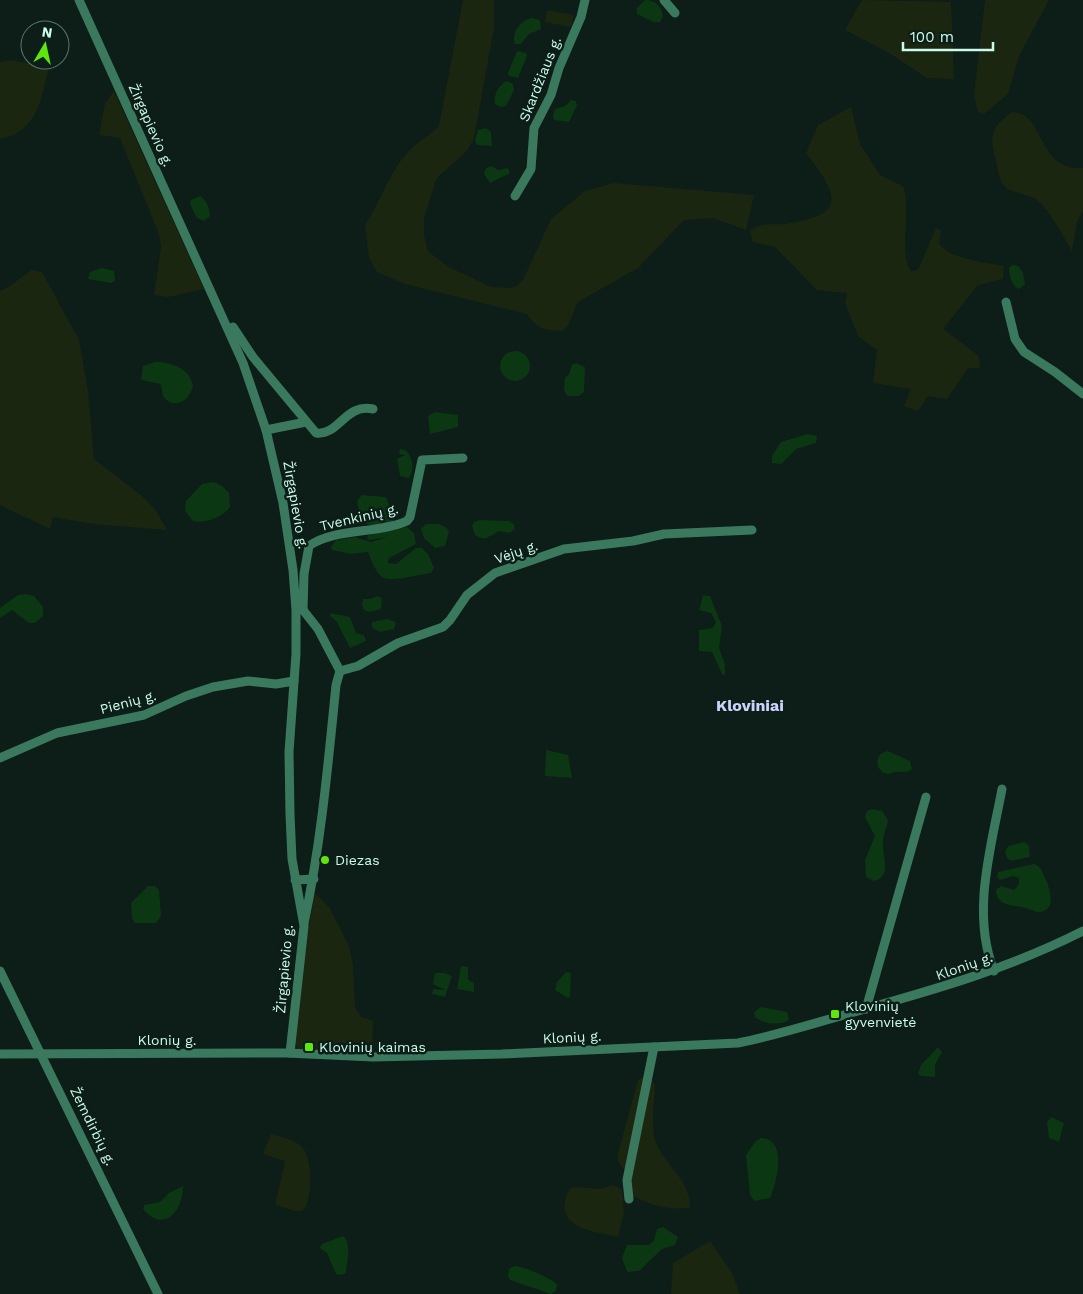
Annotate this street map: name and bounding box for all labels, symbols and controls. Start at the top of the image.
north arrow [20,20,70,70]
scale bar [903,20,993,52]
text: N [41,23,53,41]
text: 100 m [910,28,954,46]
street label: Skardžiaus g. [516,34,564,124]
street label: Žirgapievio g. [126,81,176,169]
street label: Žirgapievio g. [280,460,312,550]
street label: Tvenkinių g. [318,500,400,534]
street label: Vėjų g. [492,537,540,567]
street label: Pienių g. [98,687,158,717]
district label: Kloviniai [716,696,784,715]
place label: Diezas [335,852,380,868]
marker: Diezas [319,854,331,866]
street label: Žirgapievio g. [272,924,296,1014]
street label: Klonių g. [934,949,994,983]
place label: Klovinių gyvenvietė [845,998,916,1030]
marker: Klovinių gyvenvietė [829,1008,841,1020]
street label: Klonių g. [542,1027,602,1047]
street label: Klonių g. [138,1032,196,1048]
place label: Klovinių kaimas [319,1039,426,1055]
marker: Klovinių kaimas [303,1041,315,1053]
street label: Žemdirbių g. [67,1084,119,1168]

